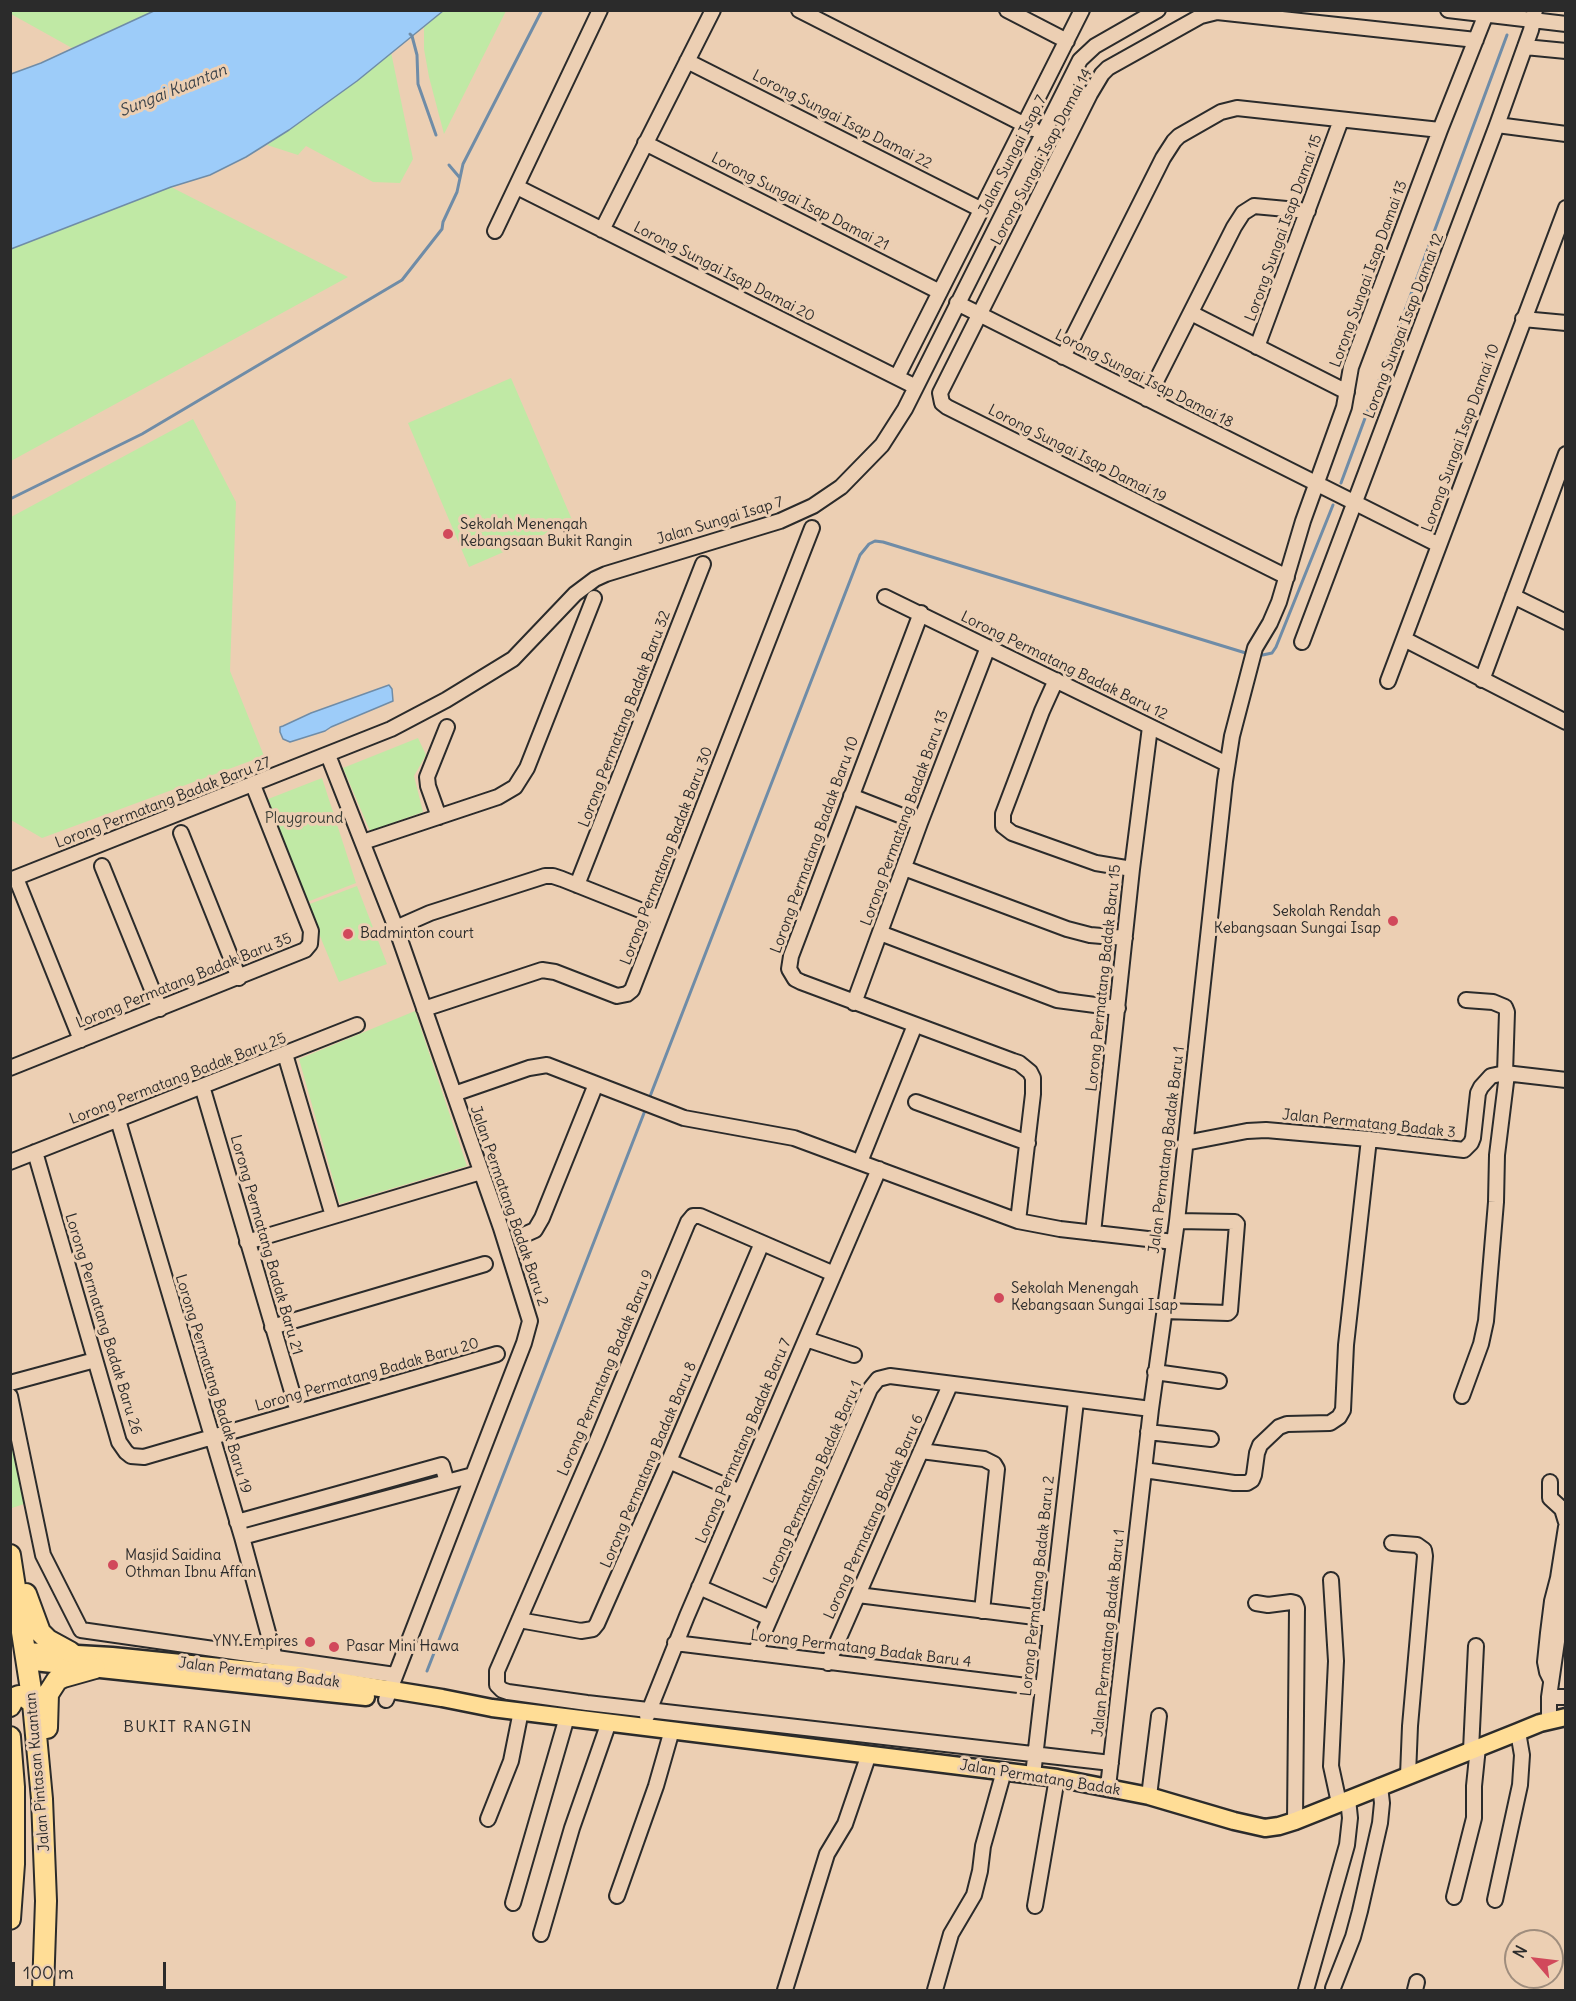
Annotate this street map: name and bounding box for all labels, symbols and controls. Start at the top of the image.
water label: Sungai Kuantan [117,61,229,121]
street label: Lorong Sungai Isap Damai 14 [988,66,1096,248]
street label: Lorong Sungai Isap Damai 22 [749,67,935,173]
street label: Jalan Sungai Isap 7 [975,92,1051,218]
street label: Lorong Sungai Isap Damai 15 [1242,132,1326,324]
street label: Lorong Sungai Isap Damai 21 [708,149,892,255]
street label: Lorong Sungai Isap Damai 13 [1327,178,1411,370]
street label: Lorong Sungai Isap Damai 20 [630,218,818,326]
street label: Lorong Sungai Isap Damai 12 [1360,231,1448,421]
street label: Lorong Sungai Isap Damai 18 [1052,326,1236,432]
street label: Lorong Sungai Isap Damai 10 [1419,342,1503,534]
street label: Lorong Sungai Isap Damai 19 [985,401,1169,507]
street label: Jalan Sungai Isap 7 [655,493,785,549]
place label: Sekolah Menengah Kebangsaan Bukit Rangin [460,516,632,551]
marker: Sekolah Menengah Kebangsaan Bukit Rangin [441,527,455,541]
street label: Lorong Permatang Badak Baru 32 [575,608,675,830]
street label: Lorong Permatang Badak Baru 12 [958,608,1170,724]
street label: Lorong Permatang Badak Baru 13 [857,708,953,928]
street label: Lorong Permatang Badak Baru 10 [767,734,863,956]
street label: Lorong Permatang Badak Baru 30 [617,744,717,968]
street label: Lorong Permatang Badak Baru 27 [53,753,273,853]
park label: Playground [265,810,343,828]
street label: Lorong Permatang Badak Baru 15 [1083,863,1125,1093]
place label: Sekolah Rendah Kebangsaan Sungai Isap [1214,903,1381,938]
marker: Sekolah Rendah Kebangsaan Sungai Isap [1386,914,1400,928]
place label: Badminton court [360,925,474,943]
marker: Badminton court [341,927,355,941]
street label: Lorong Permatang Badak Baru 35 [74,929,294,1033]
street label: Lorong Permatang Badak Baru 25 [67,1029,289,1129]
street label: Jalan Permatang Badak Baru 1 [1145,1045,1189,1255]
street label: Jalan Permatang Badak Baru 2 [466,1103,552,1309]
street label: Jalan Permatang Badak 3 [1281,1106,1457,1142]
street label: Lorong Permatang Badak Baru 21 [226,1133,306,1357]
street label: Lorong Permatang Badak Baru 26 [61,1211,145,1437]
street label: Lorong Permatang Badak Baru 9 [554,1267,658,1479]
street label: Lorong Permatang Badak Baru 19 [171,1272,255,1496]
place label: Sekolah Menengah Kebangsaan Sungai Isap [1011,1280,1178,1315]
marker: Sekolah Menengah Kebangsaan Sungai Isap [992,1291,1006,1305]
street label: Lorong Permatang Badak Baru 20 [253,1334,481,1416]
street label: Lorong Permatang Badak Baru 7 [693,1336,795,1546]
street label: Lorong Permatang Badak Baru 8 [597,1359,701,1571]
street label: Lorong Permatang Badak Baru 1 [760,1378,866,1586]
street label: Lorong Permatang Badak Baru 6 [821,1412,927,1622]
street label: Lorong Permatang Badak Baru 2 [1017,1475,1059,1697]
street label: Jalan Permatang Badak Baru 1 [1089,1528,1129,1738]
place label: Masjid Saidina Othman Ibnu Affan [125,1547,256,1582]
marker: Masjid Saidina Othman Ibnu Affan [106,1558,120,1572]
street label: Lorong Permatang Badak Baru 4 [749,1627,973,1671]
place label: YNY Empires [213,1633,298,1651]
marker: YNY Empires [303,1635,317,1649]
place label: Pasar Mini Hawa [346,1638,459,1656]
marker: Pasar Mini Hawa [327,1640,341,1654]
street label: Jalan Permatang Badak [177,1654,341,1692]
street label: Jalan Pintasan Kuantan [22,1692,54,1852]
district label: BUKIT RANGIN [123,1717,253,1737]
street label: Jalan Permatang Badak [958,1756,1122,1800]
north arrow [1504,1929,1564,1989]
text: N [1508,1942,1531,1961]
scale bar [15,1950,170,1988]
text: 100 m [23,1961,74,1984]

